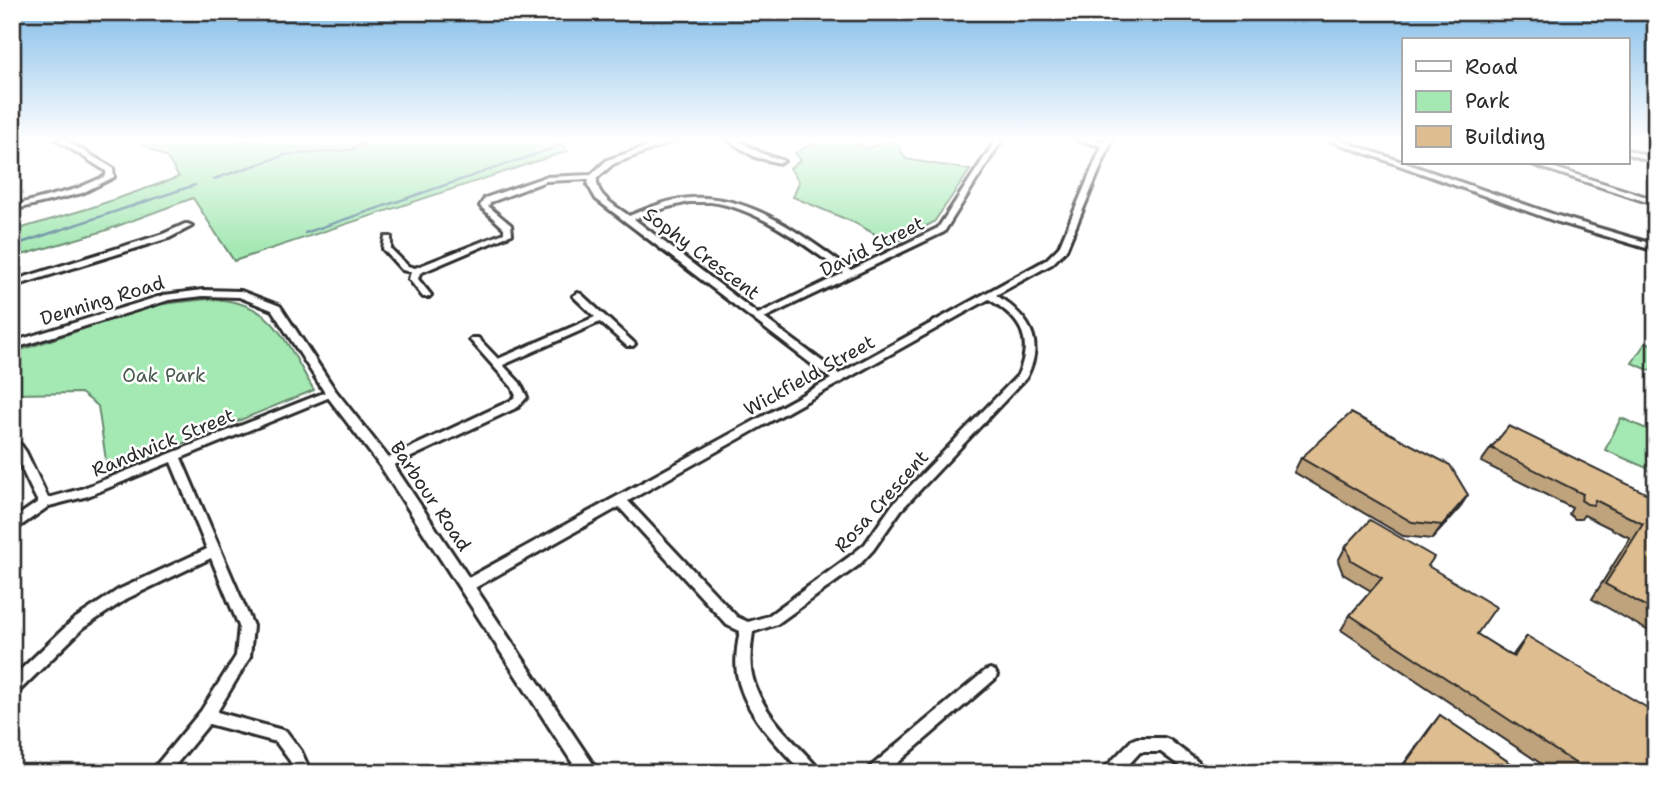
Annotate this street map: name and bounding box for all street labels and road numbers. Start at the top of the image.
street label: Sophy Crescent [638,201,765,305]
street label: David Street [816,210,928,282]
street label: Denning Road [37,270,167,331]
street label: Wickfield Street [739,329,879,422]
street label: Randwick Street [88,402,238,483]
street label: Barbour Road [385,436,477,556]
street label: Rosa Crescent [829,445,934,558]

